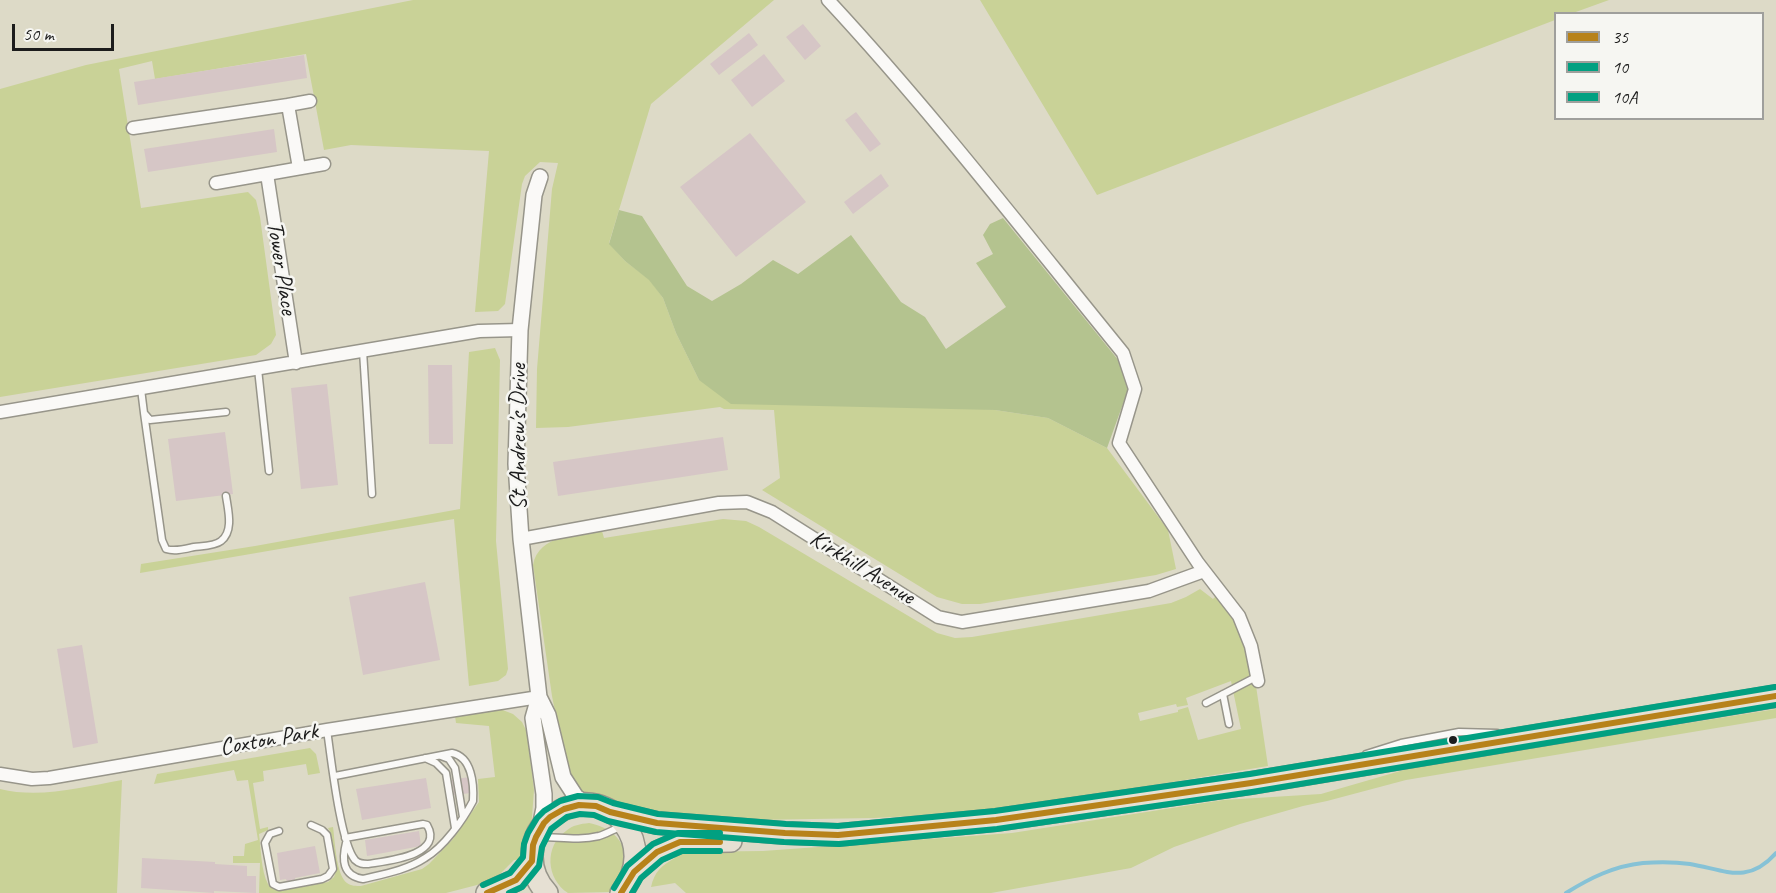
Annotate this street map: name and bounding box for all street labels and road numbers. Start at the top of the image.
street label: Tower Place [259,219,303,317]
street label: St Andrew's Drive [505,364,533,510]
street label: Kirkhill Avenue [804,524,920,612]
street label: Coxton Park [218,717,320,763]

